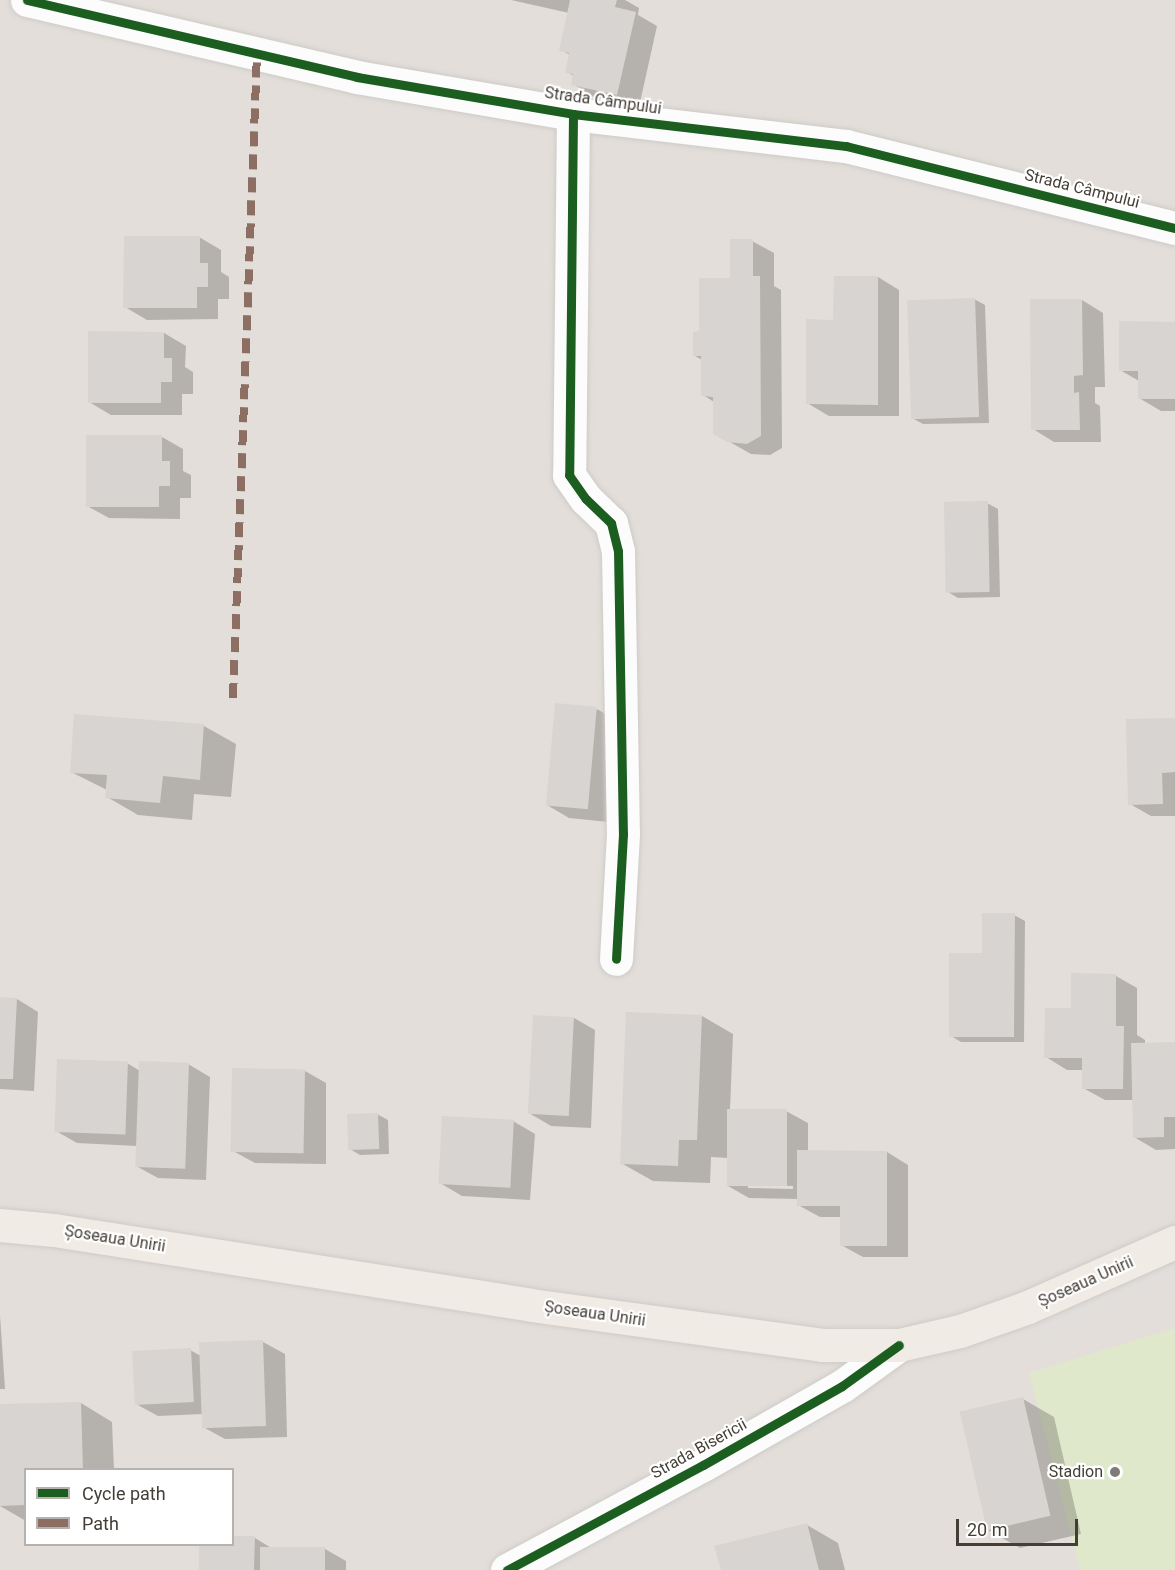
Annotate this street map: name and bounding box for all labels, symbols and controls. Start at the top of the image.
street label: Strada Câmpului [543,83,663,119]
street label: Strada Câmpului [1023,165,1141,213]
street label: Șoseaua Unirii [63,1222,167,1256]
street label: Șoseaua Unirii [1036,1253,1136,1311]
street label: Șoseaua Unirii [543,1297,647,1331]
street label: Strada Bisericii [648,1415,750,1483]
place label: Stadion [1049,1462,1103,1482]
marker: Stadion [1108,1465,1122,1479]
legend [24,1468,234,1546]
text: Cycle path [82,1483,166,1504]
scale bar [959,1507,1080,1545]
text: Path [82,1513,119,1534]
text: 20 m [967,1519,1007,1540]

